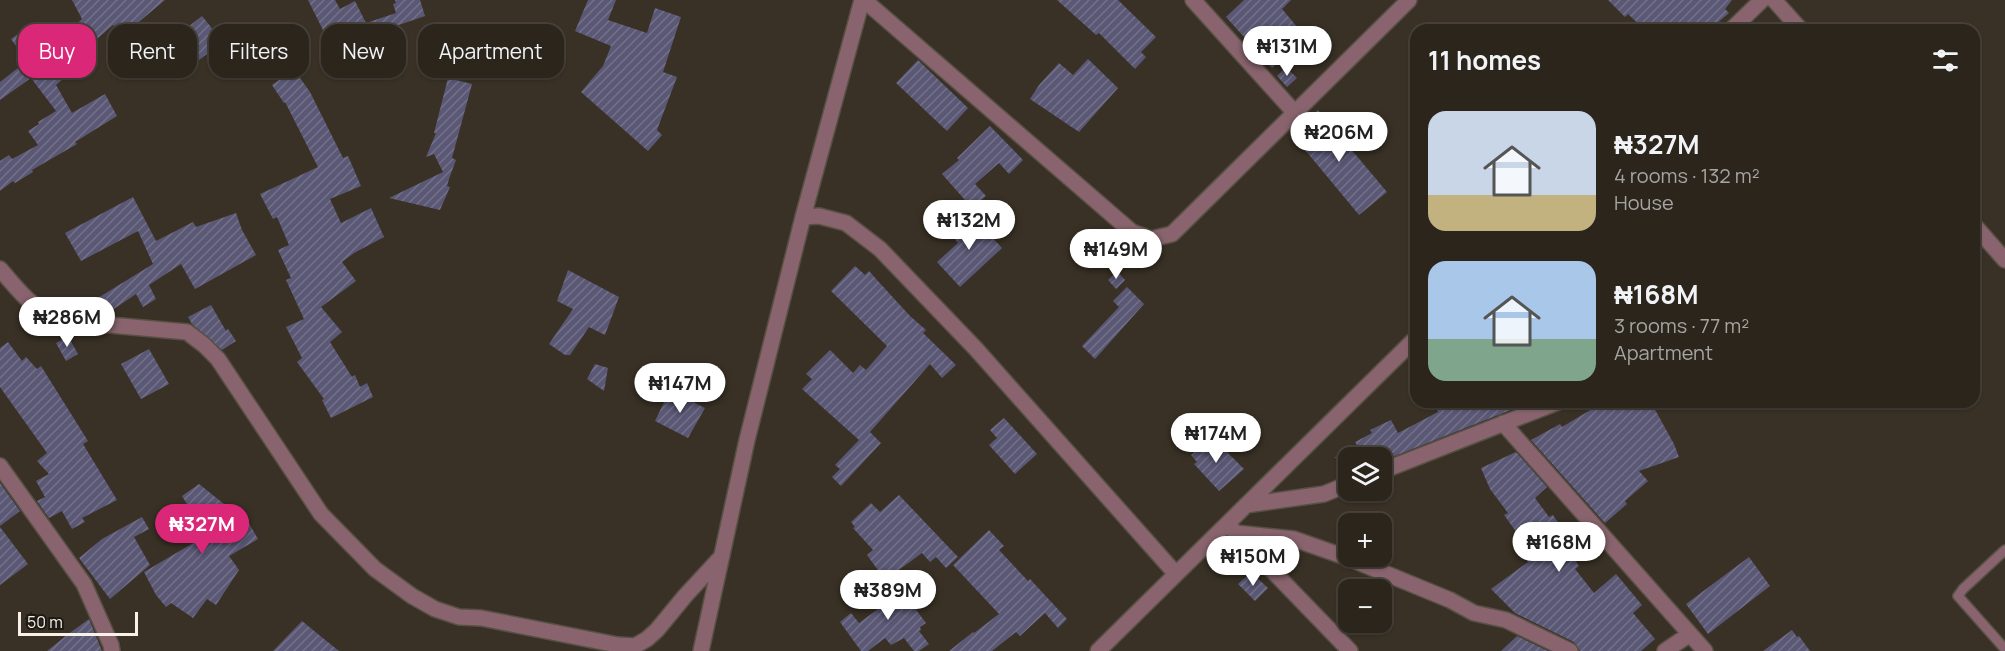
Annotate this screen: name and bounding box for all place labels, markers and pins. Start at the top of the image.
pin: ₦131M [1245,26,1329,77]
pin: ₦206M [1297,112,1381,163]
pin: ₦132M [927,200,1011,251]
pin: ₦149M [1074,229,1158,280]
pin: ₦286M [25,297,109,348]
pin: ₦147M [638,363,722,414]
pin: ₦174M [1174,413,1258,464]
pin: ₦327M [160,504,244,555]
pin: ₦168M [1517,522,1601,573]
pin: ₦150M [1211,536,1295,587]
pin: ₦389M [846,570,930,621]

